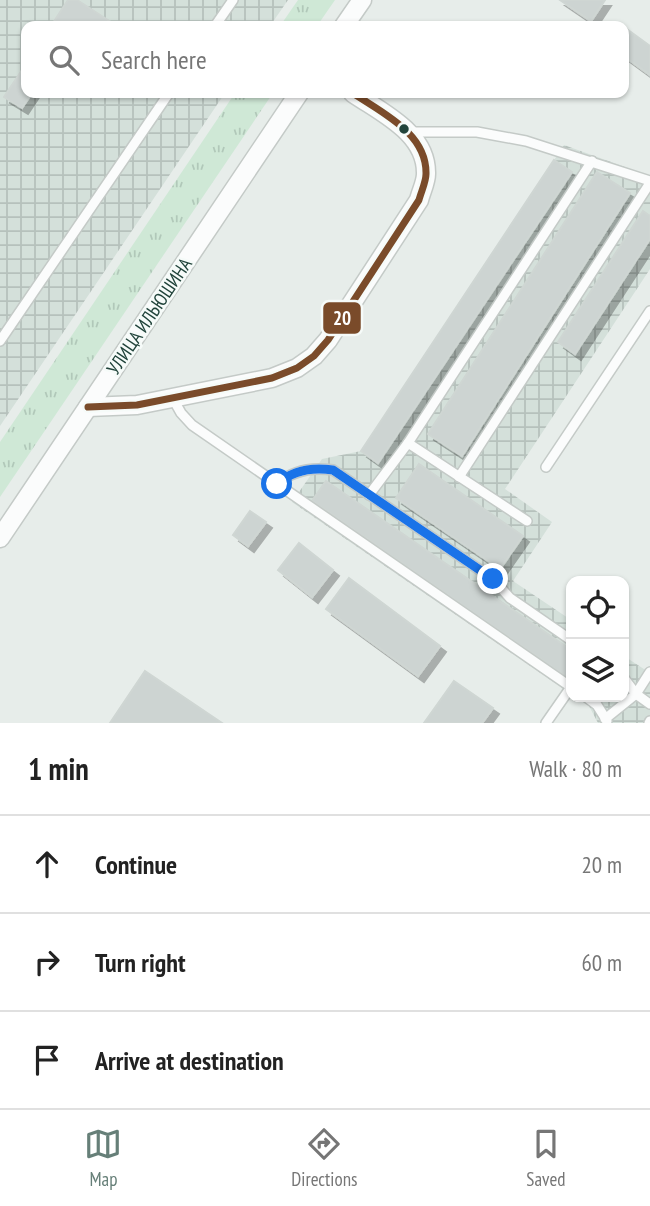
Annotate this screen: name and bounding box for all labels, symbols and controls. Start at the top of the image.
search box [21,21,629,98]
icon: search [45,41,83,79]
text: Search here [101,43,207,76]
unlabelled marker [397,122,411,136]
street label: УЛИЦА ИЛЬЮШИНА [101,253,197,379]
line badge: 20 [322,301,362,335]
text: 20 [333,306,351,330]
route start [261,468,292,499]
route end [477,563,508,594]
map controls [566,576,629,702]
button: locate [566,576,629,639]
button: layers [566,639,629,702]
text: 1 min [28,749,89,788]
text: Walk · 80 m [529,754,622,783]
icon: ahead [28,845,66,883]
text: Continue [95,848,177,881]
text: 20 m [581,850,622,879]
icon: right [28,943,66,981]
text: Turn right [95,946,186,979]
text: 60 m [581,948,622,977]
icon: arrive [28,1041,66,1079]
text: Arrive at destination [95,1044,284,1077]
tab: Map [84,1125,122,1191]
tab: Directions [291,1125,357,1191]
tab: Saved [526,1125,566,1191]

